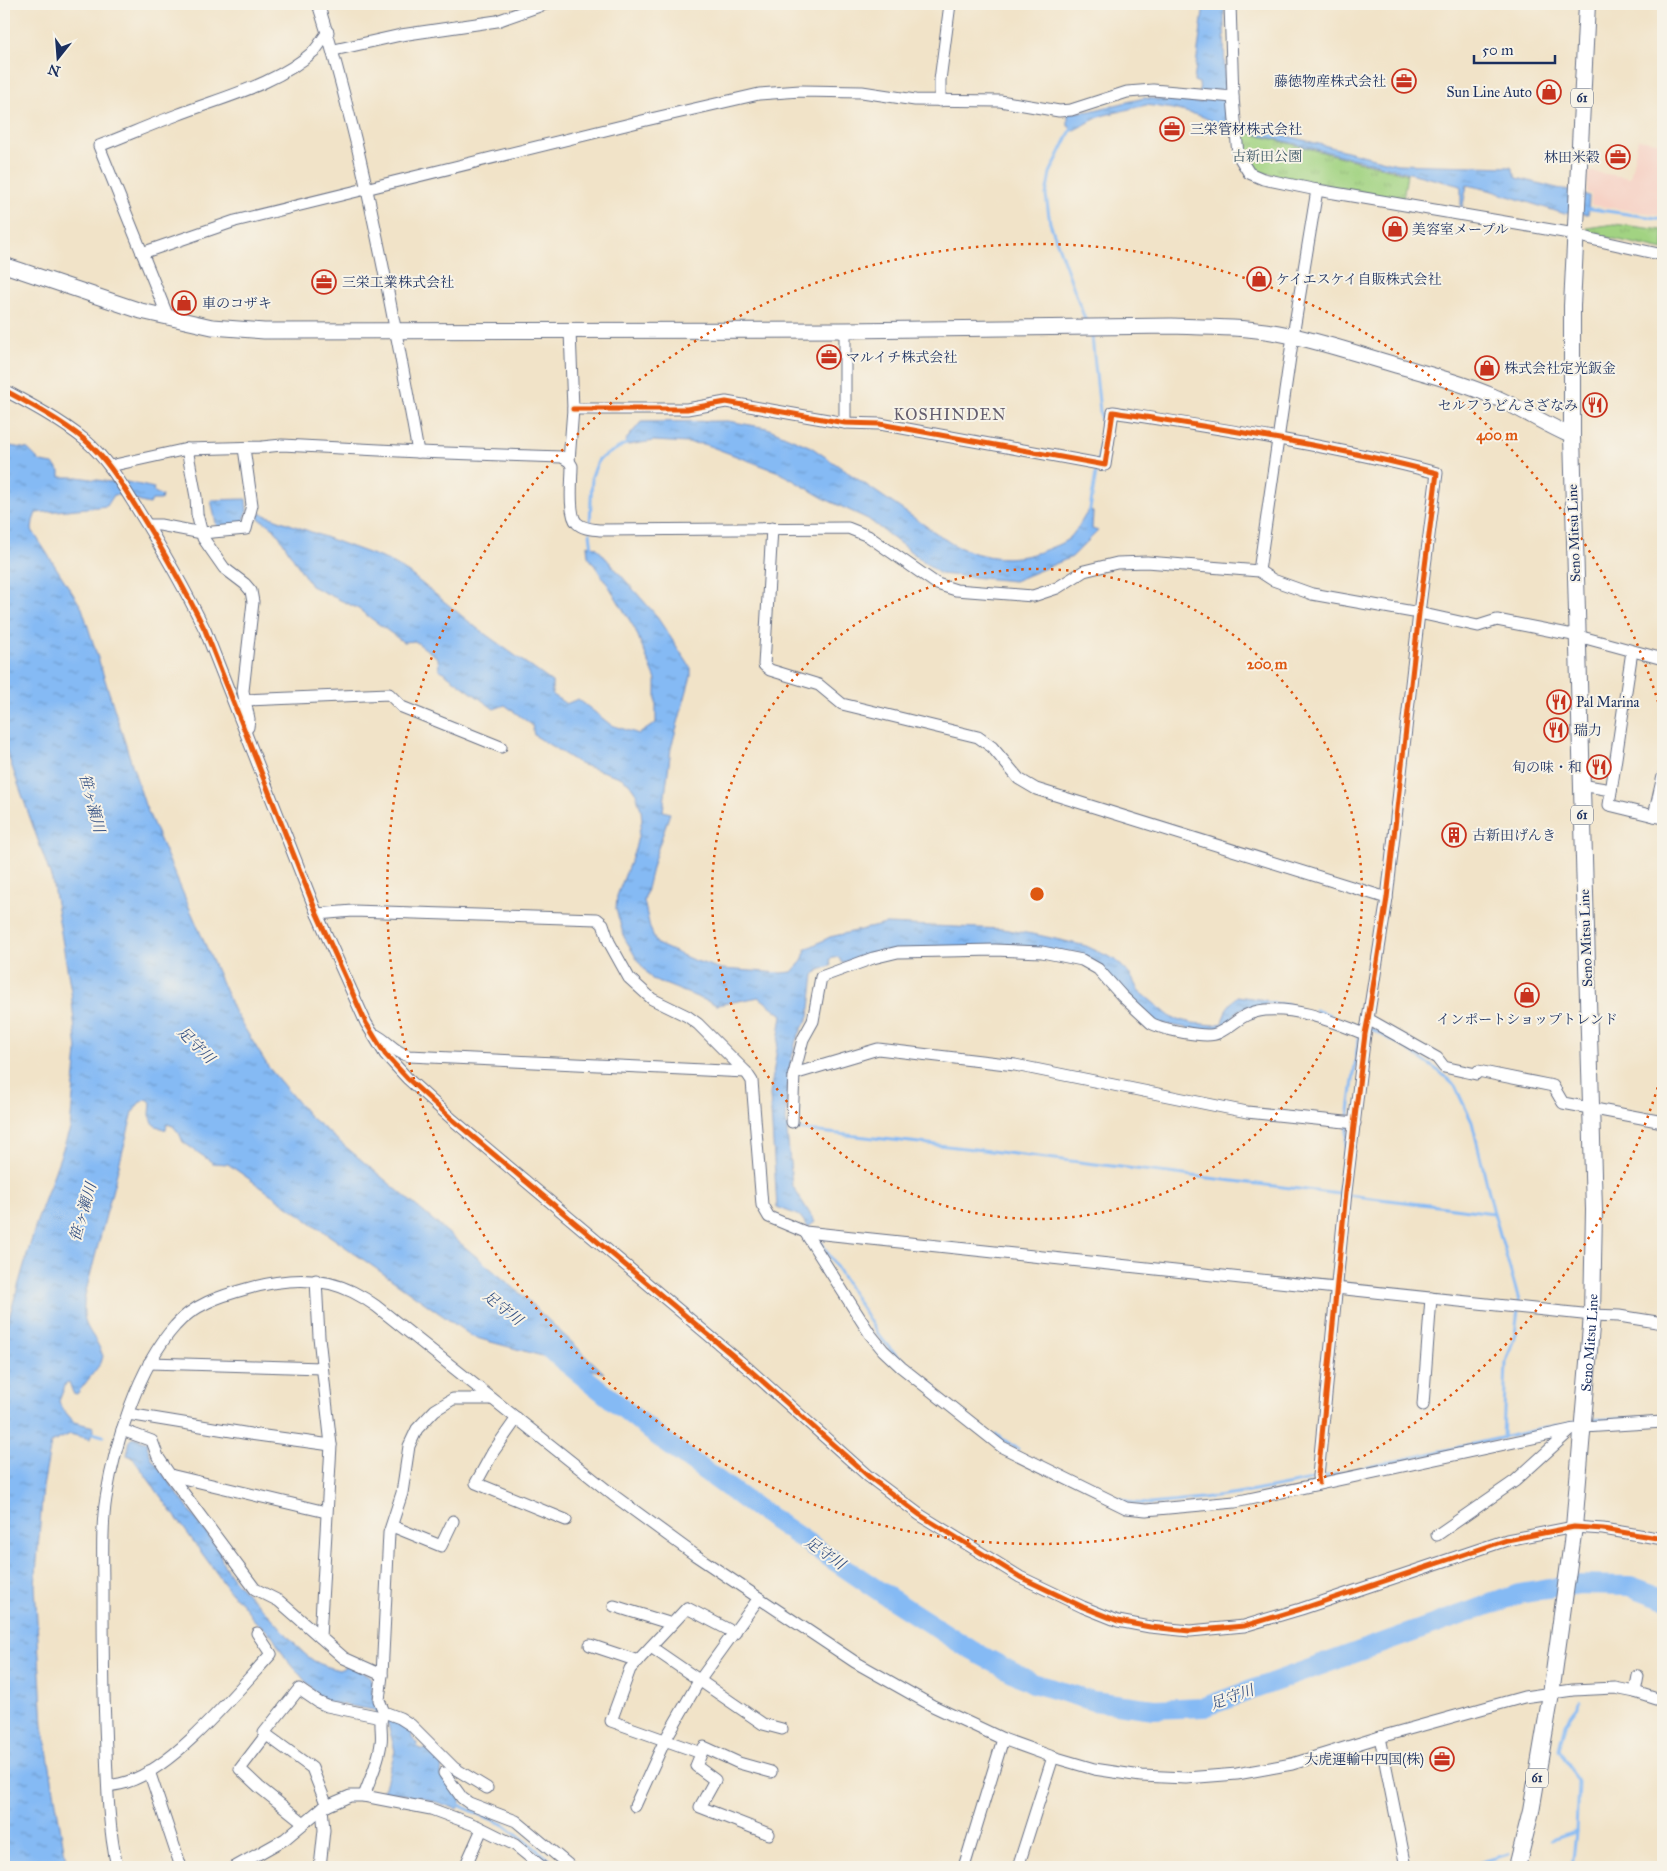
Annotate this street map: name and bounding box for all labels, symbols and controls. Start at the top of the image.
north arrow [32,32,82,82]
scale bar [1474,32,1556,64]
text: 50 m [1482,41,1514,59]
text: N [46,60,63,80]
office icon: 藤徳物産株式会社 [1391,68,1417,94]
place label: 藤徳物産株式会社 [1274,73,1386,90]
shop icon: Sun Line Auto [1536,79,1562,105]
place label: Sun Line Auto [1446,84,1532,101]
road number: 61 [1571,89,1593,108]
office icon: 三栄管材株式会社 [1159,116,1185,142]
place label: 三栄管材株式会社 [1190,121,1302,138]
office icon: 林田米穀 [1605,144,1631,170]
park label: 古新田公園 [1232,148,1302,165]
place label: 林田米穀 [1544,149,1600,166]
shop icon: 美容室メープル [1382,216,1408,242]
place label: 美容室メープル [1412,221,1509,238]
shop icon: ケイエスケイ自販株式会社 [1246,266,1272,292]
office icon: 三栄工業株式会社 [311,269,337,295]
place label: ケイエスケイ自販株式会社 [1276,271,1441,288]
place label: 三栄工業株式会社 [342,274,454,291]
shop icon: 車のコザキ [171,290,197,316]
place label: 車のコザキ [202,295,272,312]
office icon: マルイチ株式会社 [816,344,842,370]
place label: マルイチ株式会社 [846,349,957,366]
shop icon: 株式会社定光鈑金 [1474,355,1500,381]
place label: 株式会社定光鈑金 [1504,360,1616,377]
restaurant icon: セルフうどんさざなみ [1582,392,1608,418]
place label: セルフうどんさざなみ [1438,397,1578,414]
district label: KOSHINDEN [894,405,1006,424]
text: 400 m [1476,426,1518,445]
street label: Seno Mitsu Line [1564,484,1584,582]
text: 200 m [1247,655,1288,673]
restaurant icon: Pal Marina [1546,689,1572,715]
place label: Pal Marina [1576,694,1639,711]
restaurant icon: 瑞力 [1543,717,1569,743]
place label: 瑞力 [1574,722,1602,739]
restaurant icon: 旬の味・和 [1586,754,1612,780]
place label: 旬の味・和 [1512,759,1582,776]
water label: 笹ヶ瀬川 [76,772,109,836]
road number: 61 [1571,806,1593,824]
building icon: 古新田げんき [1441,822,1467,848]
place label: 古新田げんき [1472,827,1556,844]
centre of rings [1028,885,1046,903]
street label: Seno Mitsu Line [1576,889,1596,987]
shop icon: インポートショップトレンド [1514,982,1540,1008]
place label: インポートショップトレンド [1436,1011,1618,1028]
water label: 足守川 [174,1023,220,1069]
water label: 笹ヶ瀬川 [66,1179,100,1243]
water label: 足守川 [480,1287,528,1330]
street label: Seno Mitsu Line [1577,1293,1601,1392]
water label: 足守川 [801,1533,850,1574]
water label: 足守川 [1208,1680,1258,1713]
office icon: 大虎運輸中四国(株) [1429,1746,1455,1772]
place label: 大虎運輸中四国(株) [1304,1751,1424,1769]
road number: 61 [1526,1769,1548,1788]

